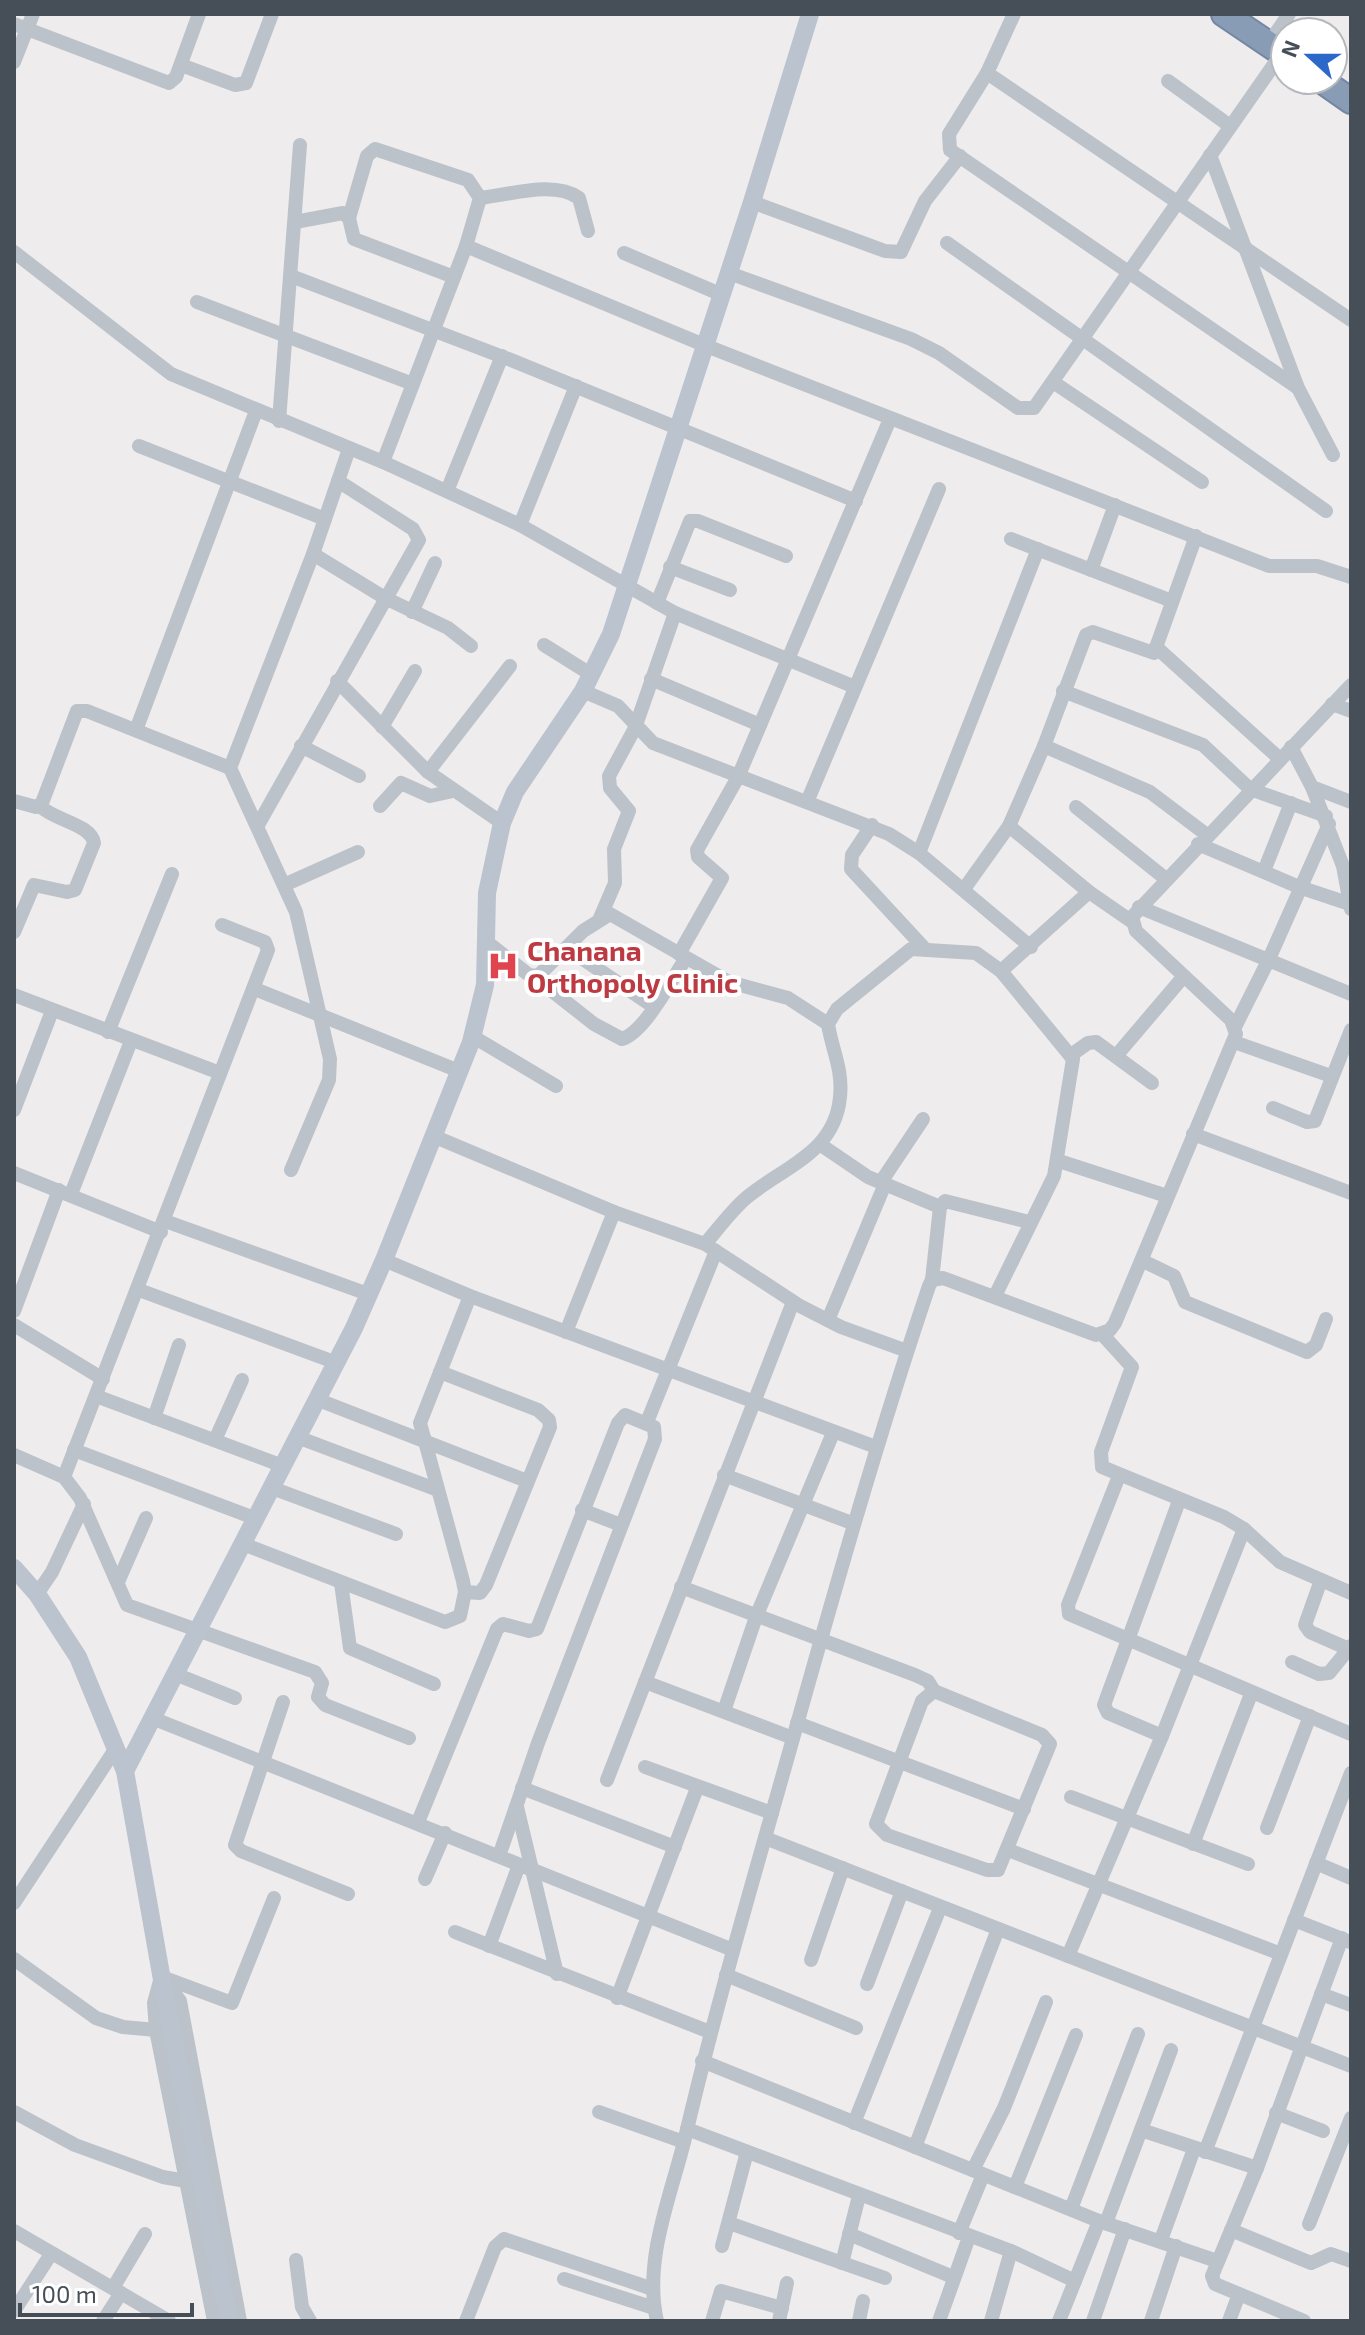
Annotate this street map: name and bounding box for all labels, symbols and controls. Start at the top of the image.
north arrow [1269,16,1349,96]
text: N [1274,36,1304,61]
place label: Chanana Orthopoly Clinic [527,933,738,999]
hospital icon: Chanana Orthopoly Clinic [486,949,520,983]
scale bar [20,2267,192,2317]
text: 100 m [32,2279,97,2308]

